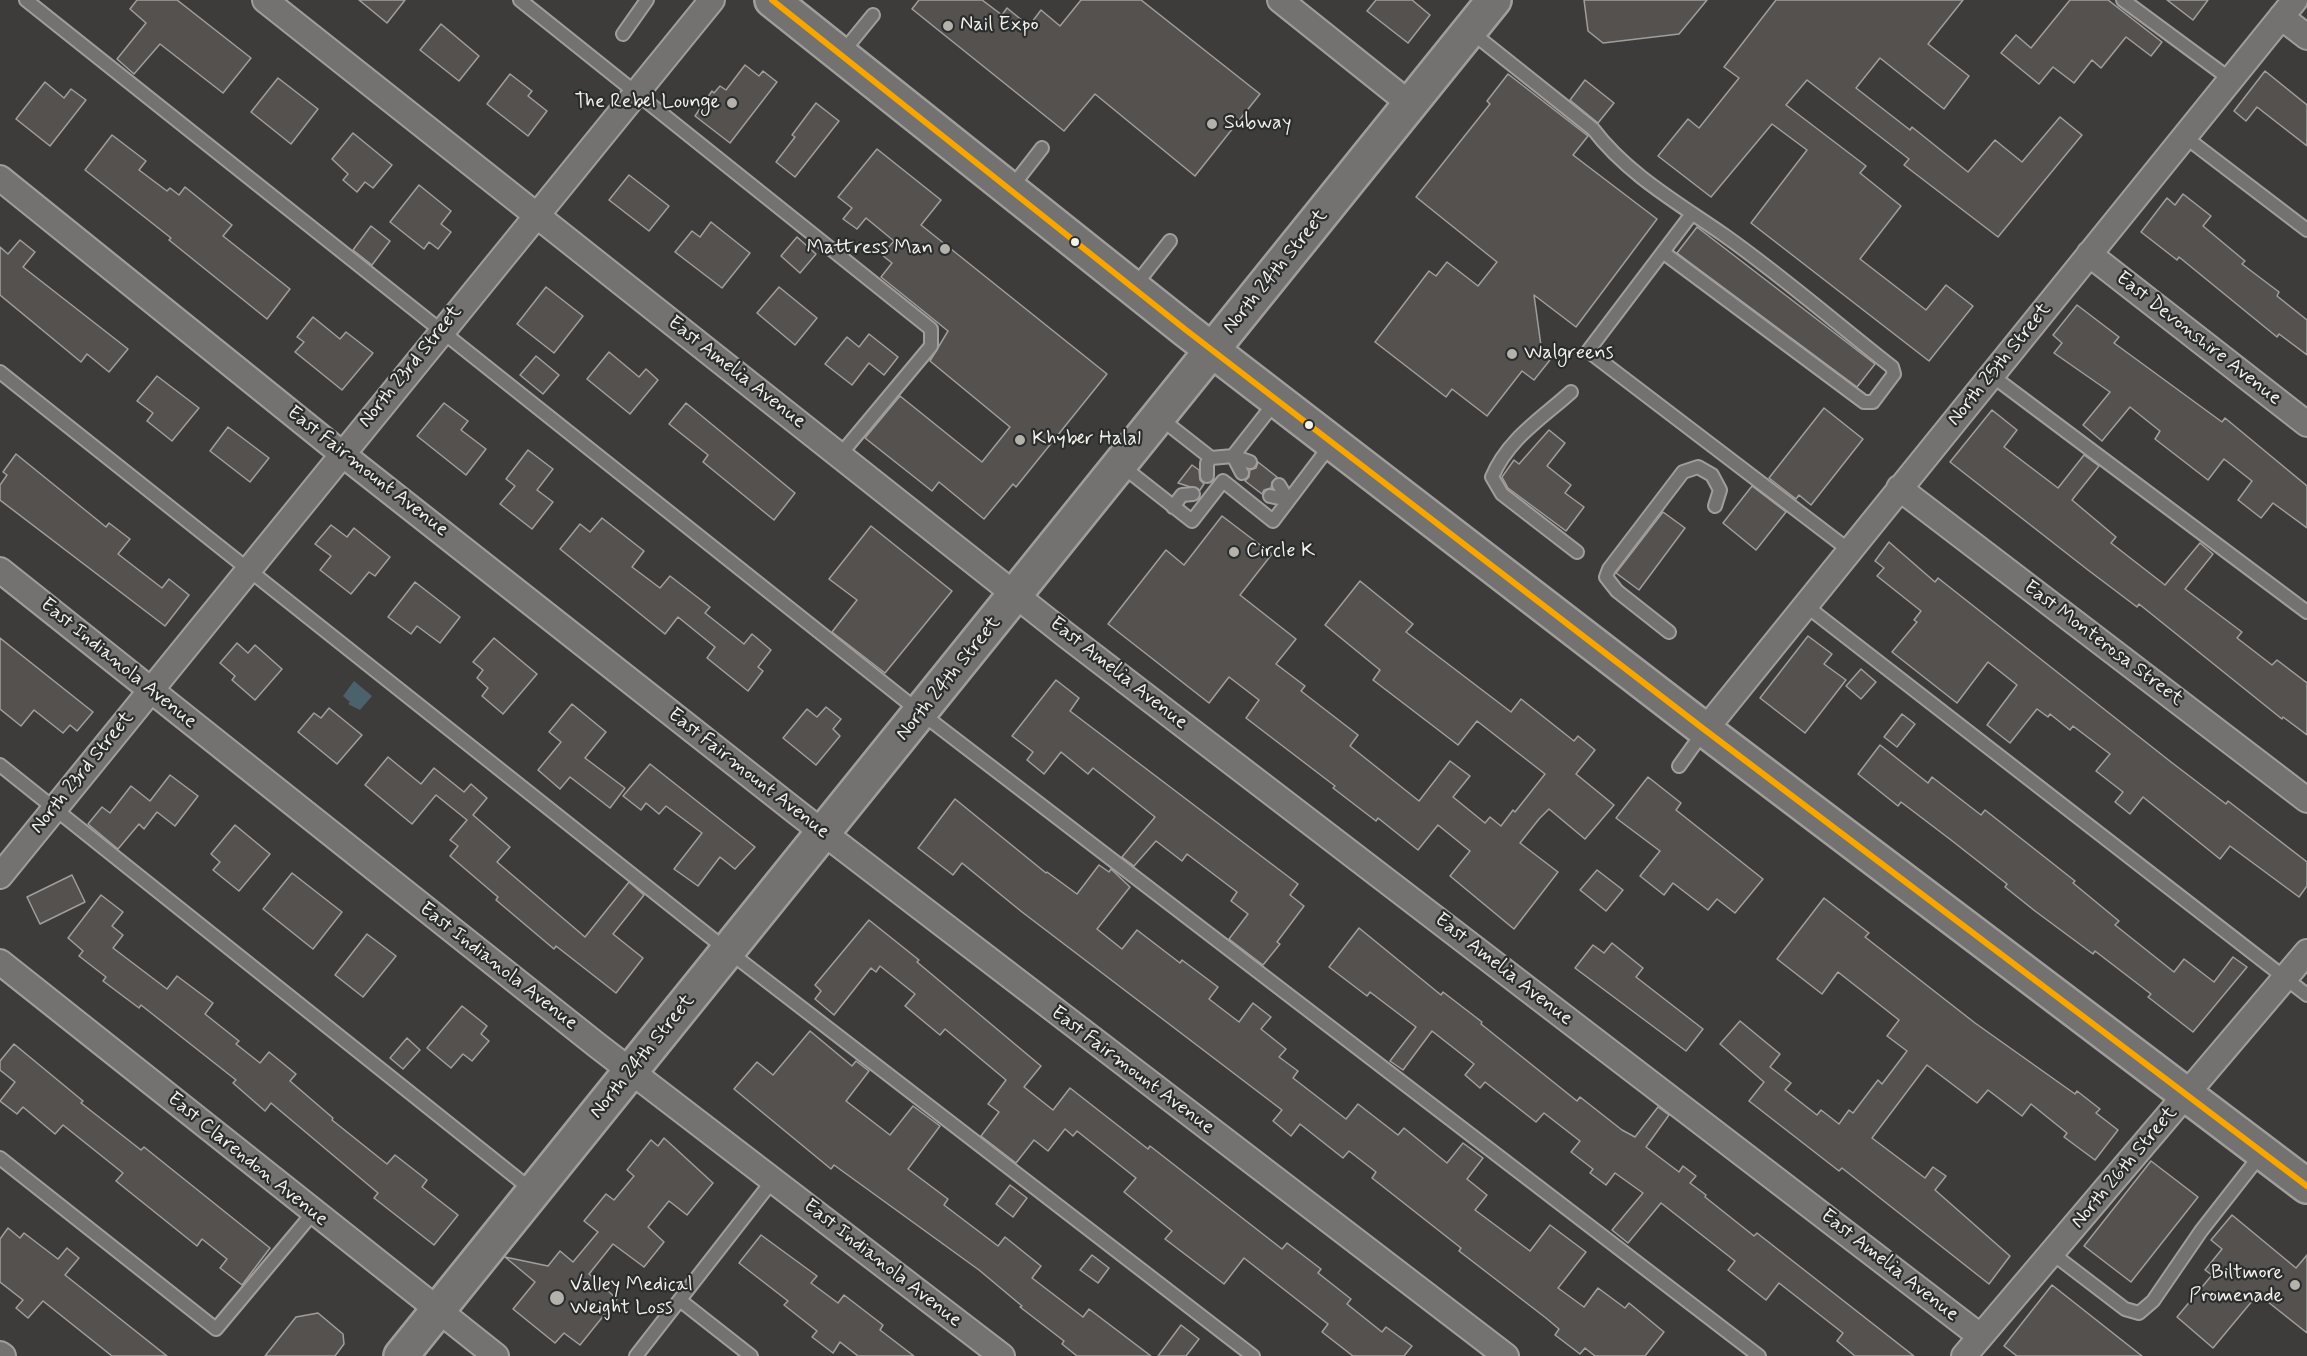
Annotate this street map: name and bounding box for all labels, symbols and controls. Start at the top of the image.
place label: Nail Expo [960,14,1039,38]
marker: Nail Expo [941,19,955,33]
place label: The Rebel Lounge [575,91,720,115]
marker: The Rebel Lounge [725,96,739,110]
place label: Subway [1224,112,1291,136]
marker: Subway [1205,117,1219,131]
street label: North 24th Street [1218,205,1334,339]
unlabelled marker [1069,236,1081,248]
place label: Mattress Man [806,237,933,261]
marker: Mattress Man [938,242,952,256]
street label: East Devonshire Avenue [2110,267,2286,411]
street label: North 25th Street [1943,298,2057,432]
street label: North 23rd Street [354,301,468,433]
street label: East Amelia Avenue [662,312,810,434]
place label: Walgreens [1524,342,1614,366]
marker: Walgreens [1505,347,1519,361]
street label: East Fairmount Avenue [281,401,453,543]
unlabelled marker [1303,419,1315,431]
place label: Khyber Halal [1032,428,1141,452]
marker: Khyber Halal [1013,433,1027,447]
place label: Circle K [1246,540,1315,564]
marker: Circle K [1227,545,1241,559]
street label: East Monterosa Street [2018,576,2188,712]
street label: East Indianola Avenue [35,594,201,734]
street label: North 24th Street [891,612,1007,746]
street label: East Amelia Avenue [1044,613,1192,735]
street label: East Fairmount Avenue [662,703,834,845]
street label: North 23rd Street [26,707,140,839]
street label: East Indianola Avenue [414,898,582,1036]
street label: East Amelia Avenue [1429,909,1577,1031]
street label: North 24th Street [585,990,701,1124]
street label: East Fairmount Avenue [1045,1002,1219,1140]
street label: East Clarendon Avenue [162,1088,332,1232]
street label: North 26th Street [2067,1102,2183,1234]
street label: East Indianola Avenue [798,1195,966,1333]
street label: East Amelia Avenue [1815,1205,1963,1327]
place label: Biltmore Promenade [2189,1262,2283,1309]
place label: Valley Medical Weight Loss [570,1274,693,1321]
marker: Biltmore Promenade [2288,1278,2302,1292]
marker: Valley Medical Weight Loss [548,1289,566,1307]

